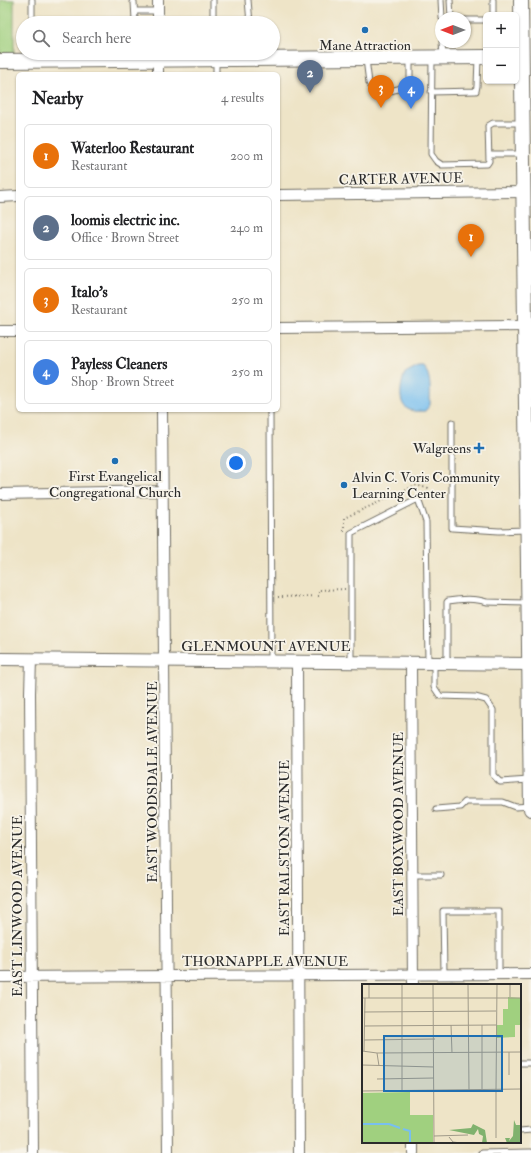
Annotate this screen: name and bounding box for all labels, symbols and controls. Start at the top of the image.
north arrow [435,12,471,48]
map controls [483,12,519,84]
button: + [483,12,519,48]
search box [16,16,280,60]
marker: Mane Attraction [360,25,370,35]
icon: search [30,27,52,49]
text: Search here [62,29,131,48]
place label: Mane Attraction [319,37,411,54]
button: − [483,48,519,84]
pin: 2 [297,60,323,93]
pin: 3 [368,75,394,108]
pin: 4 [398,76,424,109]
text: Nearby [32,88,83,109]
text: 4 results [221,90,264,106]
text: Waterloo Restaurant [71,139,194,158]
text: 1 [44,148,48,164]
text: 200 m [230,148,263,164]
text: Restaurant [71,158,127,174]
street label: CARTER AVENUE [339,169,463,189]
text: loomis electric inc. [71,211,180,230]
text: 2 [43,220,49,236]
text: 240 m [230,220,263,236]
pin: 1 [458,224,484,257]
text: Office · Brown Street [71,230,179,246]
text: Italo's [71,283,108,302]
text: 3 [44,292,49,308]
text: 250 m [231,292,263,308]
text: Restaurant [71,302,127,318]
text: Payless Cleaners [71,355,167,374]
text: 4 [42,364,50,380]
text: 250 m [231,364,263,380]
text: Shop · Brown Street [71,374,174,390]
place label: Walgreens [412,440,471,457]
marker: Walgreens [474,443,484,453]
your location [226,453,246,473]
marker: First Evangelical Congregational Church [110,456,120,466]
place label: First Evangelical Congregational Church [49,468,182,501]
place label: Alvin C. Voris Community Learning Center [351,469,501,502]
marker: Alvin C. Voris Community Learning Center [339,480,349,490]
street label: GLENMOUNT AVENUE [181,638,351,655]
street label: EAST WOODSDALE AVENUE [144,681,161,883]
street label: EAST BOXWOOD AVENUE [390,732,407,916]
street label: EAST RALSTON AVENUE [276,760,293,936]
street label: EAST LINWOOD AVENUE [9,815,26,997]
street label: THORNAPPLE AVENUE [182,953,348,970]
inset map [362,984,521,1143]

